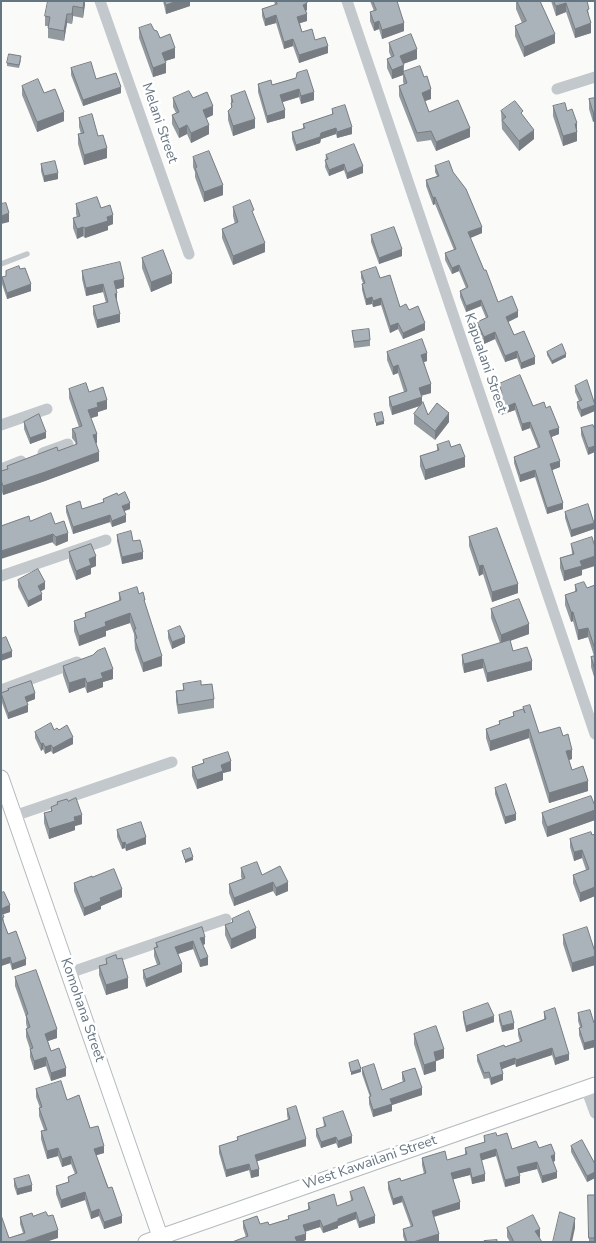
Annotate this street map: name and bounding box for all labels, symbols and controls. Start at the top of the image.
street label: Melani Street [137,81,181,165]
street label: Kapualani Street [460,311,510,415]
street label: Komohana Street [56,956,108,1064]
street label: West Kawailani Street [301,1132,439,1194]

